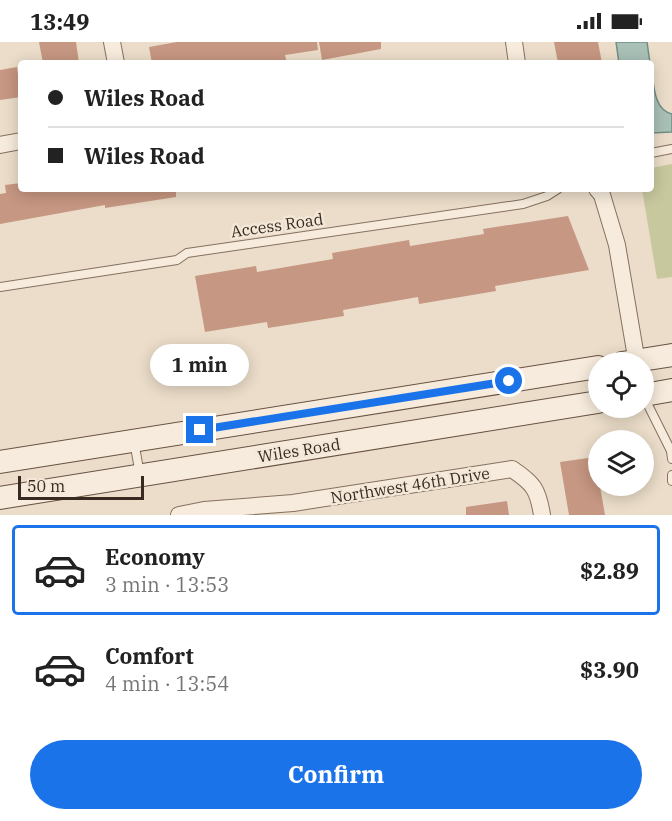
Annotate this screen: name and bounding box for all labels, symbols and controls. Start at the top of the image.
text: 13:49 [30,7,89,36]
text: Wiles Road [84,83,205,112]
text: Wiles Road [84,141,205,170]
street label: Access Road [230,209,325,241]
callout: 1 min [150,343,250,385]
text: 1 min [172,351,228,378]
map controls [588,352,654,496]
button: locate [588,352,654,418]
route start [495,367,522,394]
route end [186,416,213,443]
button: layers [588,430,654,496]
street label: Wiles Road [256,434,342,466]
street label: Northwest 46th Drive [329,463,491,507]
scale bar [18,473,144,501]
text: 50 m [27,476,65,496]
text: Economy [105,542,205,571]
icon: car [33,543,87,597]
text: $2.89 [580,556,639,585]
text: 3 min · 13:53 [105,571,229,598]
text: Comfort [105,641,194,670]
icon: car [33,642,87,696]
text: $3.90 [580,655,639,684]
text: 4 min · 13:54 [105,670,229,697]
button: Confirm [30,740,642,809]

